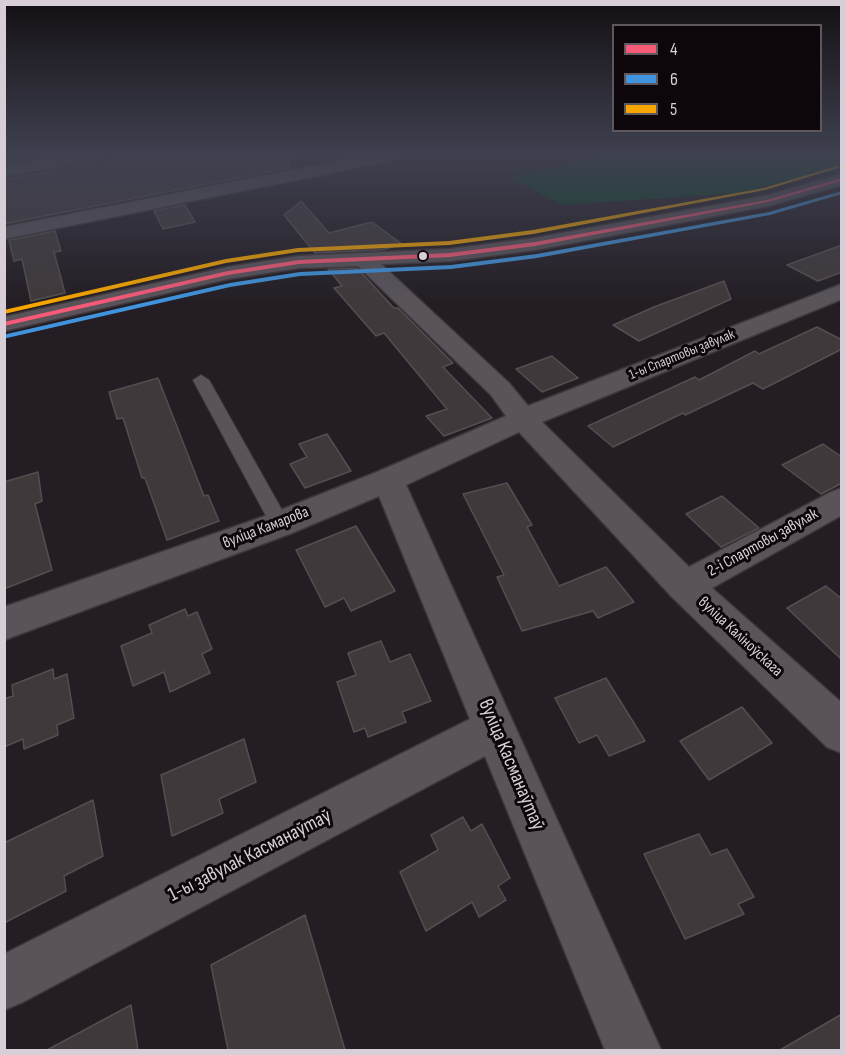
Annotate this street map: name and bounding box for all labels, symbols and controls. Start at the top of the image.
legend [612,24,822,132]
text: 4 [670,39,678,60]
text: 6 [670,69,678,90]
text: 5 [670,99,677,120]
unlabelled marker [417,250,429,262]
street label: 1-ы Спартовы завулак [627,326,737,384]
street label: вуліца Камарова [220,503,312,553]
street label: 2-і Спартовы завулак [704,505,822,581]
street label: вуліца Каліноўскага [694,593,786,681]
street label: вуліца Касманаўтаў [473,696,549,834]
street label: 1-ы завулак Касманаўтаў [165,805,335,907]

